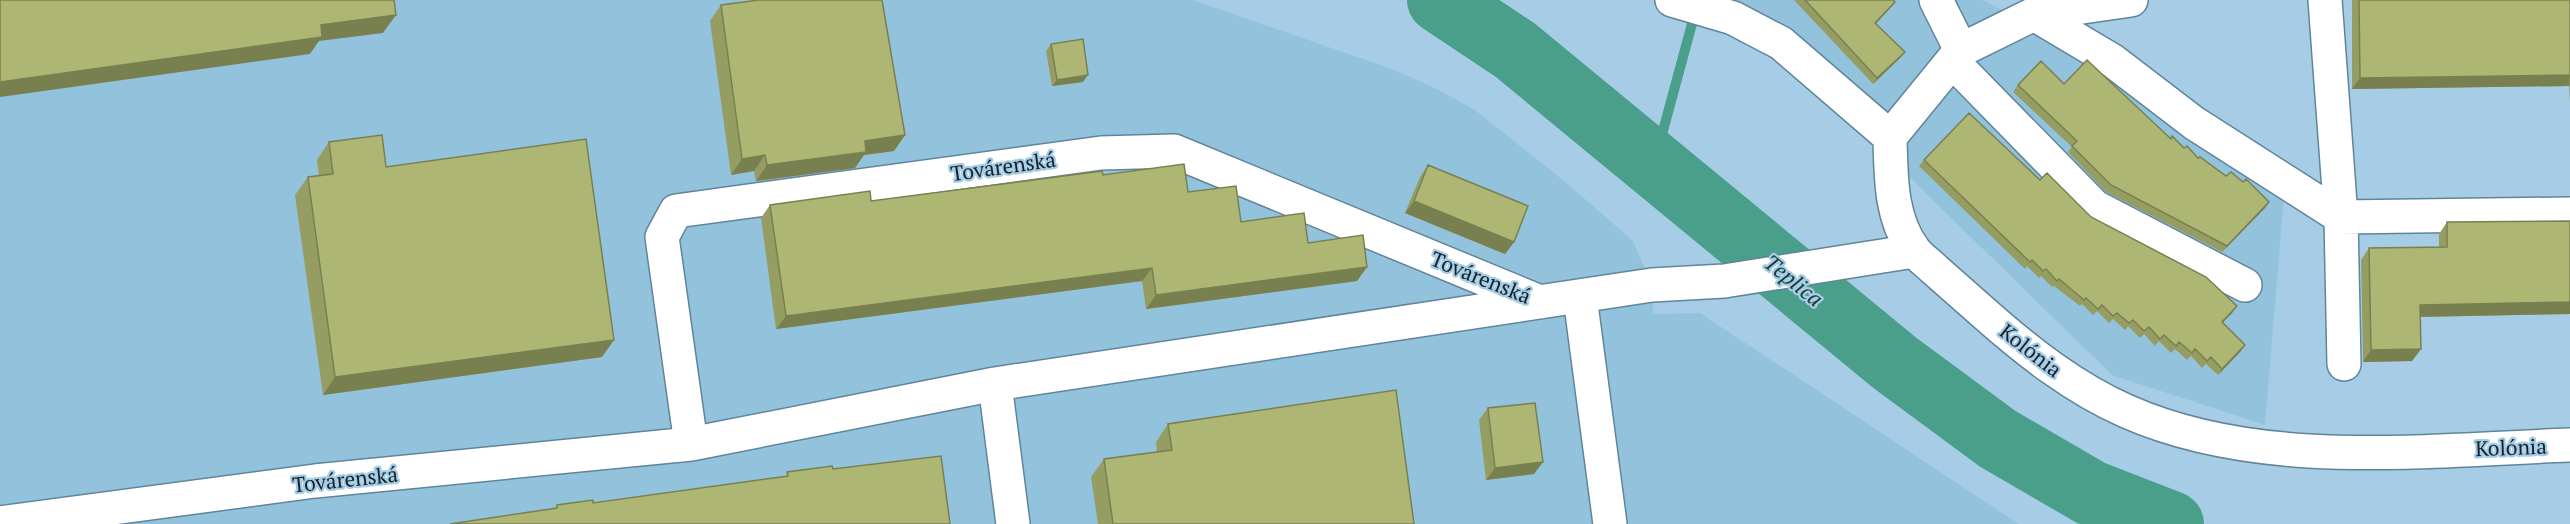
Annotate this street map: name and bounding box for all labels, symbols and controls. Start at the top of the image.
street label: Továrenská [949,145,1058,187]
street label: Továrenská [1427,244,1536,310]
water label: Teplica [1758,247,1830,313]
street label: Kolónia [1994,317,2068,383]
street label: Kolónia [2475,432,2548,462]
street label: Továrenská [291,460,399,498]

